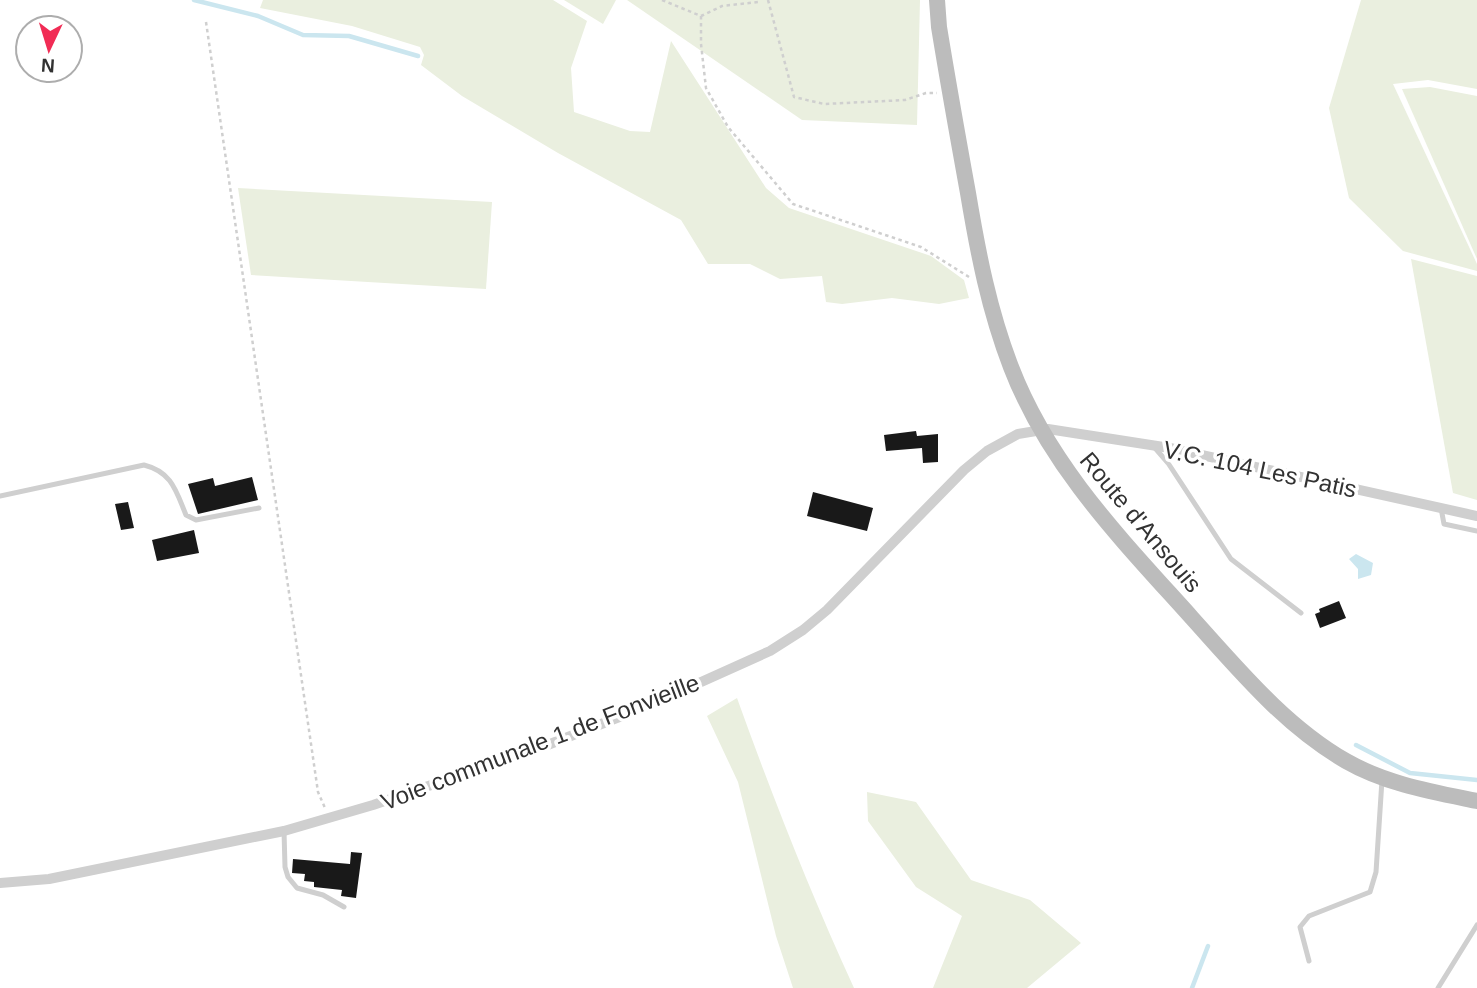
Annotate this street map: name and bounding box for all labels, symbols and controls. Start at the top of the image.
north arrow [14,14,84,84]
text: N [40,55,55,76]
street label: V.C. 104 Les Patis [1161,435,1359,503]
street label: Route d'Ansouis [1075,447,1207,597]
street label: Voie communale 1 de Fonvieille [377,669,703,815]

